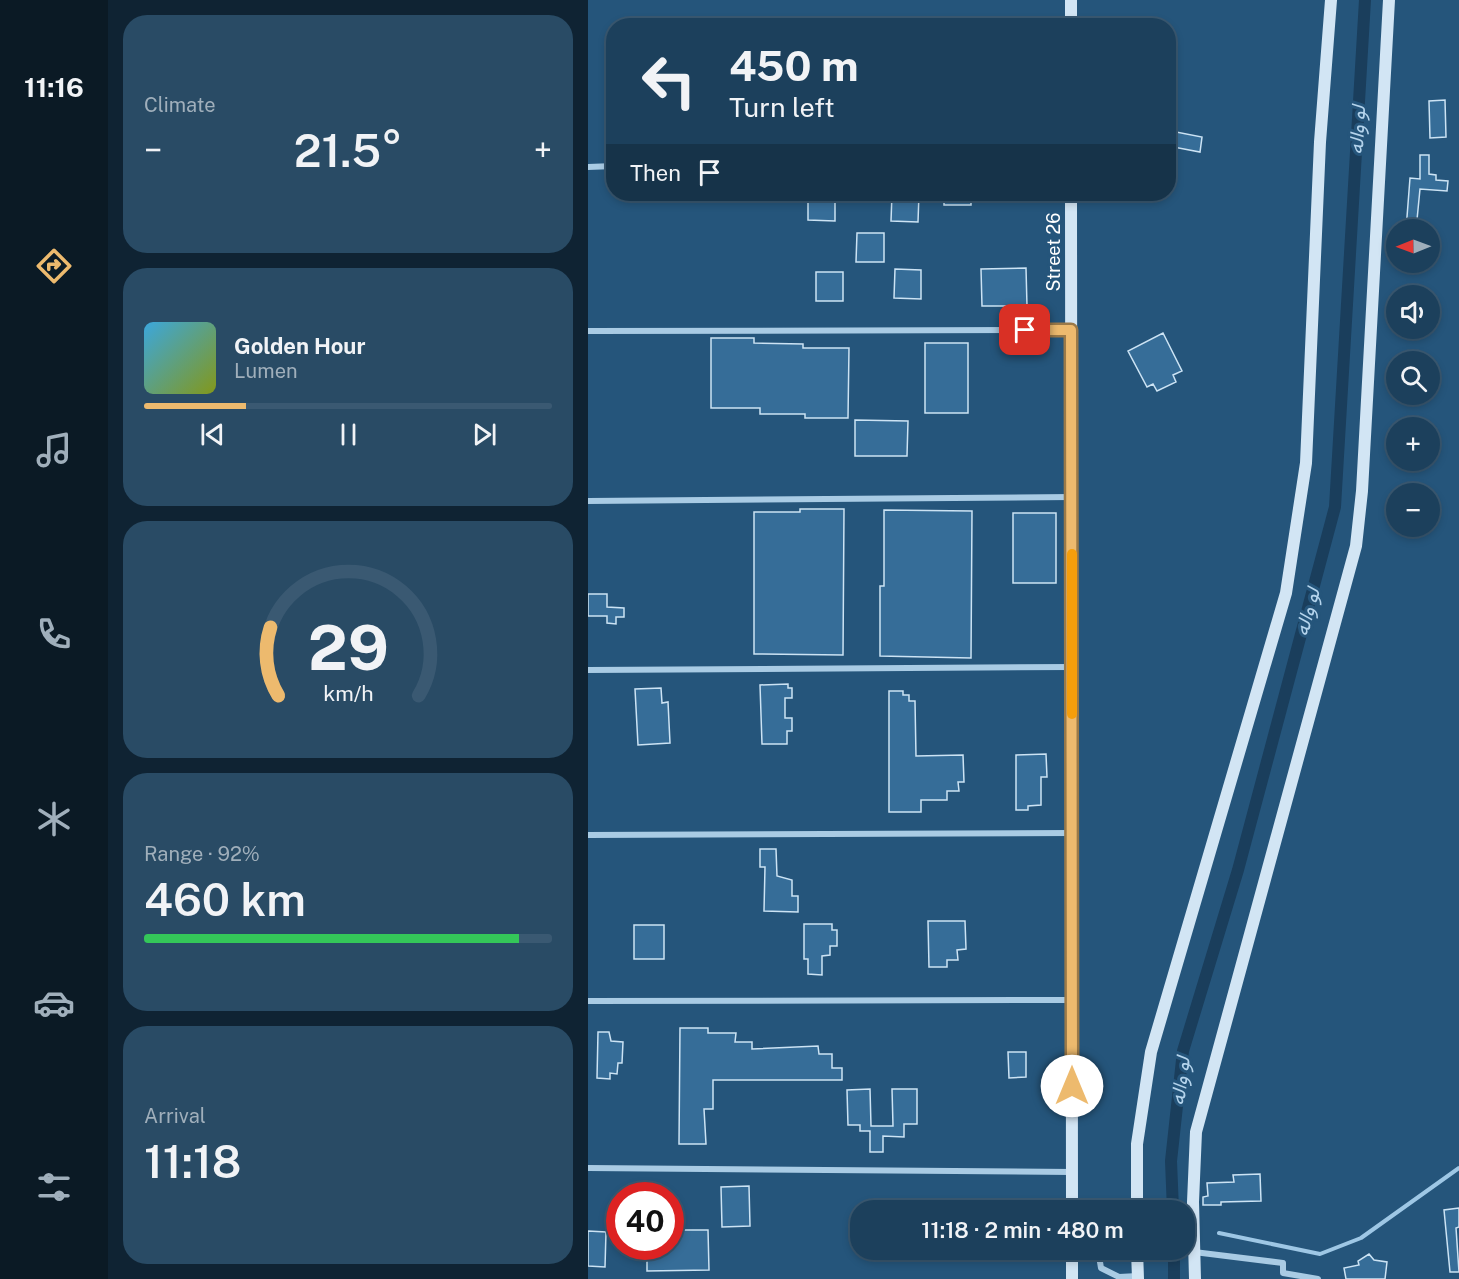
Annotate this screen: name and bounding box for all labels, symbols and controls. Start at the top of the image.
text: 450 m [729,41,859,90]
icon: left [630,42,708,120]
text: 11:16 [24,71,84,103]
text: Turn left [729,91,835,123]
text: Climate [144,93,216,117]
water label: لو واله [1344,103,1371,155]
text: 21.5° [294,124,402,177]
text: − [144,131,162,169]
text: + [534,131,552,169]
icon: arrive [693,156,726,189]
text: Then [630,160,681,186]
street label: Street 26 [1043,213,1064,291]
north arrow [1386,219,1440,273]
map controls [1386,219,1440,537]
icon: directions [33,245,75,287]
button: sound [1386,285,1440,339]
pin [999,304,1050,355]
icon: arrive [1008,313,1041,346]
text: Golden Hour [234,333,365,359]
button: search [1386,351,1440,405]
text: Lumen [234,359,298,383]
button: + [1386,417,1440,471]
icon: previous [196,418,229,451]
icon: pause [332,418,365,451]
icon: next [468,418,501,451]
icon: music [33,429,75,471]
button: − [1386,483,1440,537]
water label: لو واله [1289,583,1326,639]
text: 29 [308,612,388,685]
icon: phone [33,613,75,655]
text: km/h [323,682,373,707]
icon: climate [33,798,75,840]
text: Range · 92% [144,842,260,866]
text: 460 km [144,873,306,926]
icon: car [33,982,75,1024]
water label: لو واله [1165,1053,1196,1107]
position arrow [1040,1054,1104,1118]
text: Arrival [144,1104,206,1128]
text: 11:18 [144,1135,241,1188]
icon: filters [33,1166,75,1208]
speed limit sign: 40 [606,1182,684,1260]
text: 11:18 · 2 min · 480 m [921,1217,1124,1243]

